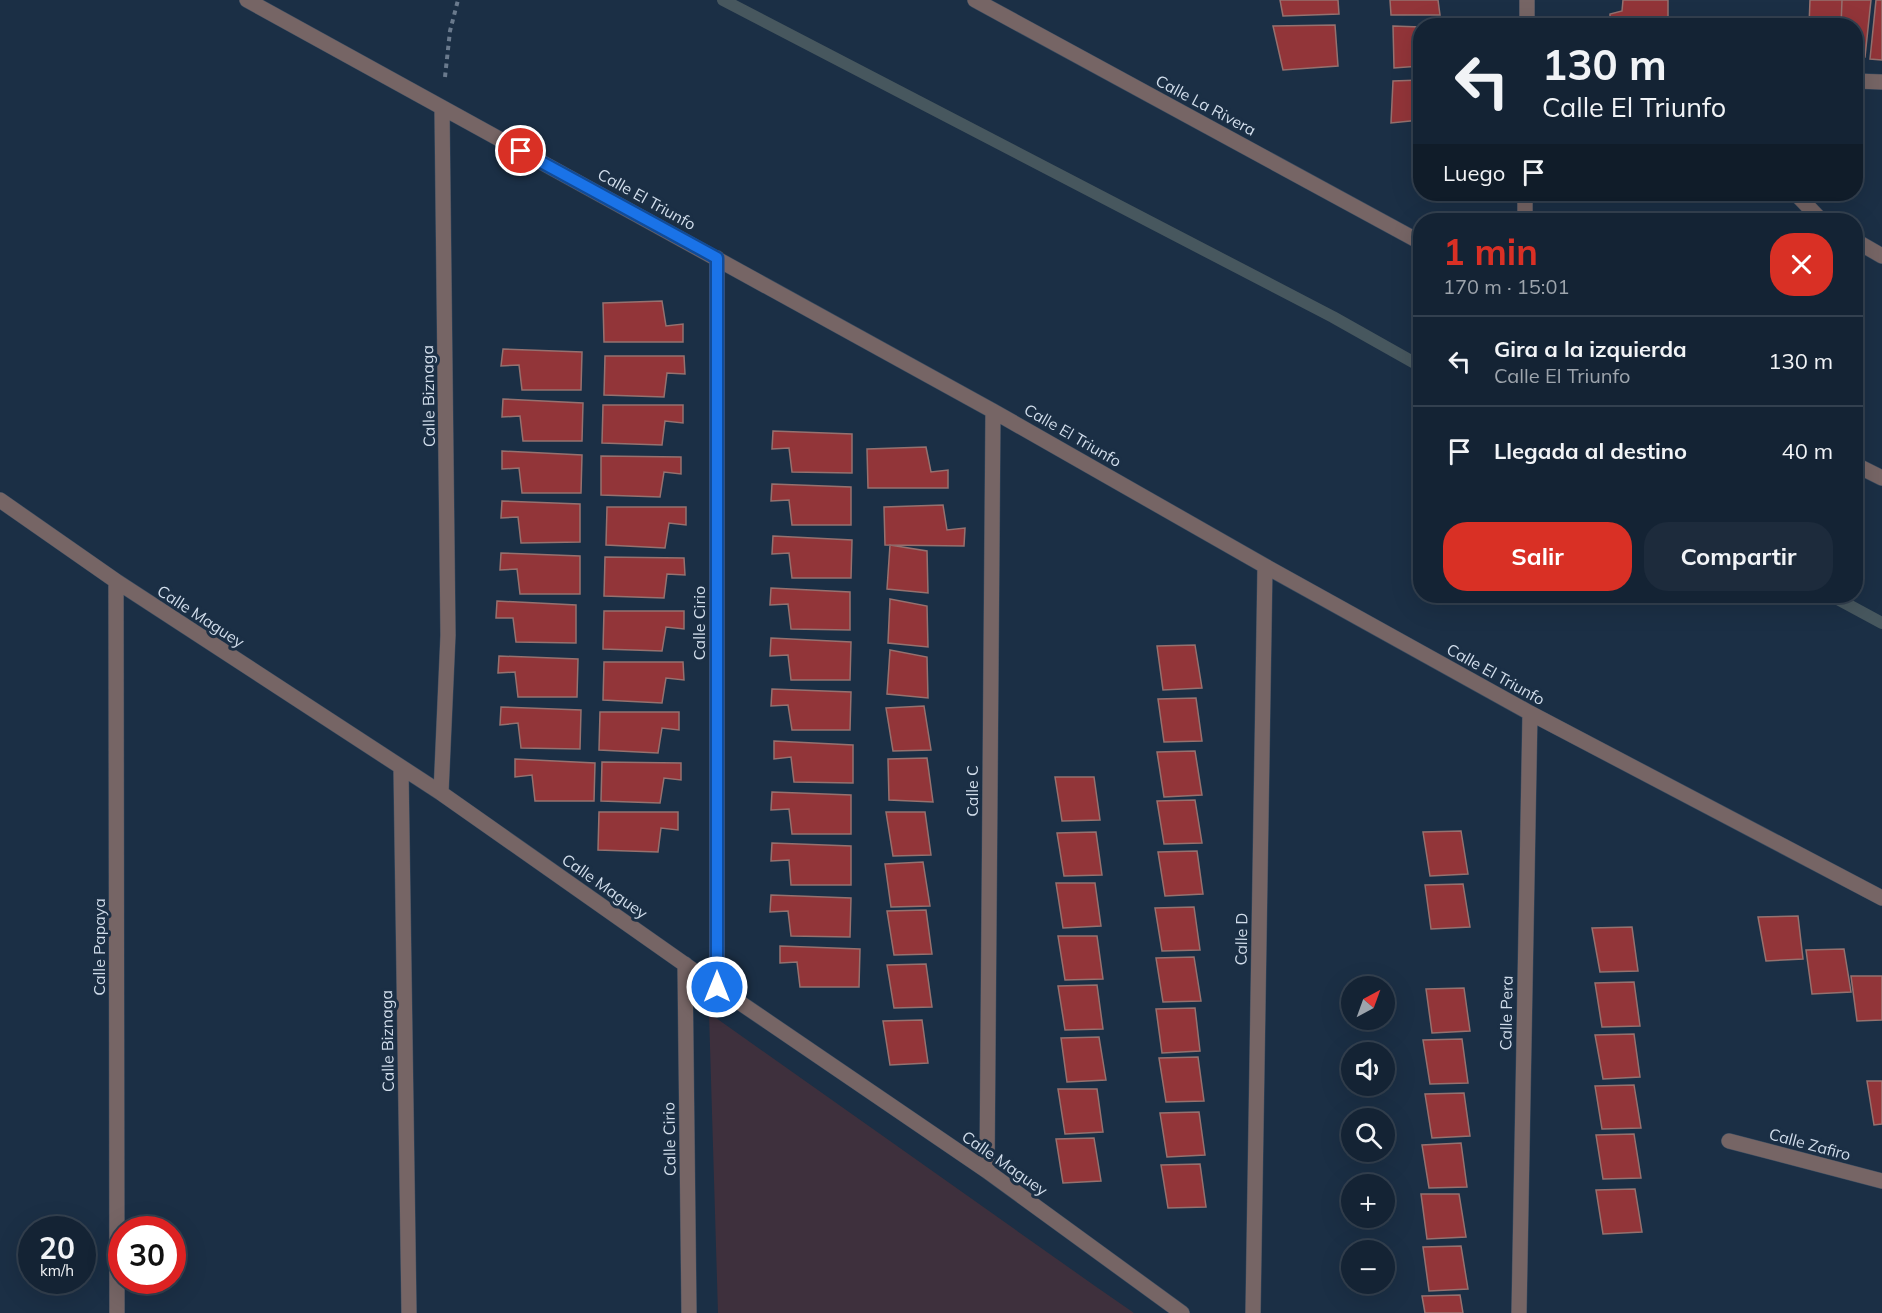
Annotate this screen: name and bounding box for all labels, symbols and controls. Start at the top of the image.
text: 130 m [1542,38,1667,91]
icon: left [1443,42,1521,120]
street label: Calle La Rivera [1152,70,1260,140]
text: Calle El Triunfo [1542,90,1726,124]
pin [495,125,546,176]
icon: arrive [504,134,537,167]
icon: arrive [1517,156,1550,189]
text: Luego [1443,159,1505,187]
street label: Calle El Triunfo [594,164,700,234]
text: 1 min [1443,229,1538,274]
button: close [1770,233,1833,296]
text: 170 m · 15:01 [1443,274,1569,299]
text: Gira a la izquierda [1494,335,1687,363]
street label: Calle Biznaga [417,345,439,447]
icon: left [1443,345,1476,378]
text: 130 m [1768,347,1833,375]
text: Calle El Triunfo [1494,363,1630,388]
street label: Calle El Triunfo [1021,399,1125,471]
icon: arrive [1443,435,1476,468]
text: Llegada al destino [1494,437,1687,465]
text: 40 m [1782,437,1833,465]
button: Salir [1443,522,1632,591]
button: Compartir [1644,522,1833,591]
street label: Calle Maguey [154,580,249,652]
street label: Calle Cirio [689,586,709,660]
street label: Calle El Triunfo [1443,639,1549,709]
street label: Calle C [962,765,982,817]
street label: Calle Maguey [558,849,652,923]
street label: Calle Papaya [89,898,109,996]
street label: Calle D [1231,912,1251,966]
position arrow [685,955,749,1019]
street label: Calle Pera [1495,975,1517,1051]
north arrow [1341,976,1395,1030]
map controls [1341,976,1395,1294]
street label: Calle Biznaga [376,990,398,1092]
button: sound [1341,1042,1395,1096]
street label: Calle Cirio [658,1102,680,1176]
button: search [1341,1108,1395,1162]
street label: Calle Zafiro [1767,1123,1853,1165]
street label: Calle Maguey [958,1126,1052,1200]
button: + [1341,1174,1395,1228]
speed limit sign: 30 [108,1216,186,1294]
text: 20 [39,1229,75,1267]
button: − [1341,1240,1395,1294]
text: km/h [40,1261,74,1280]

